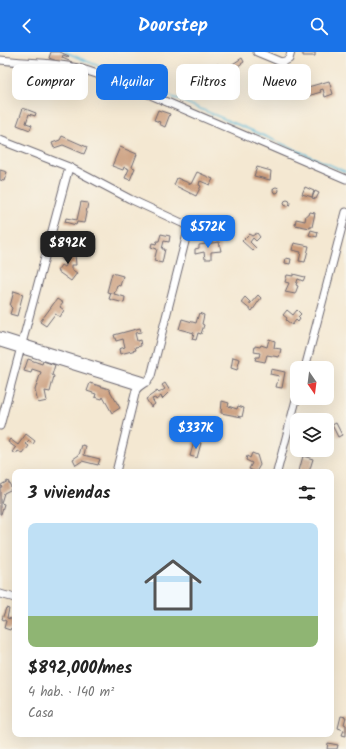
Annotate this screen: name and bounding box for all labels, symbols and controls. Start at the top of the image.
text: Doorstep [138,12,208,41]
icon: back [16,15,38,37]
icon: search [308,15,330,37]
chip: Comprar [12,64,88,100]
chip: Alquilar [96,64,168,100]
chip: Filtros [176,64,240,100]
chip: Nuevo [248,64,311,100]
pin: $572K [180,215,236,249]
text: $572K [190,217,226,238]
pin: $892K [40,231,96,265]
text: $892K [49,233,87,254]
north arrow [290,361,334,405]
map controls [290,361,334,457]
button: layers [290,413,334,457]
pin: $337K [168,416,224,450]
text: $337K [178,418,214,439]
text: 3 viviendas [28,480,111,507]
icon: filters [296,482,318,504]
icon: home [137,549,209,621]
text: $892,000/mes [28,655,132,682]
text: 4 hab. · 140 m² [28,682,114,703]
text: Casa [28,703,54,724]

